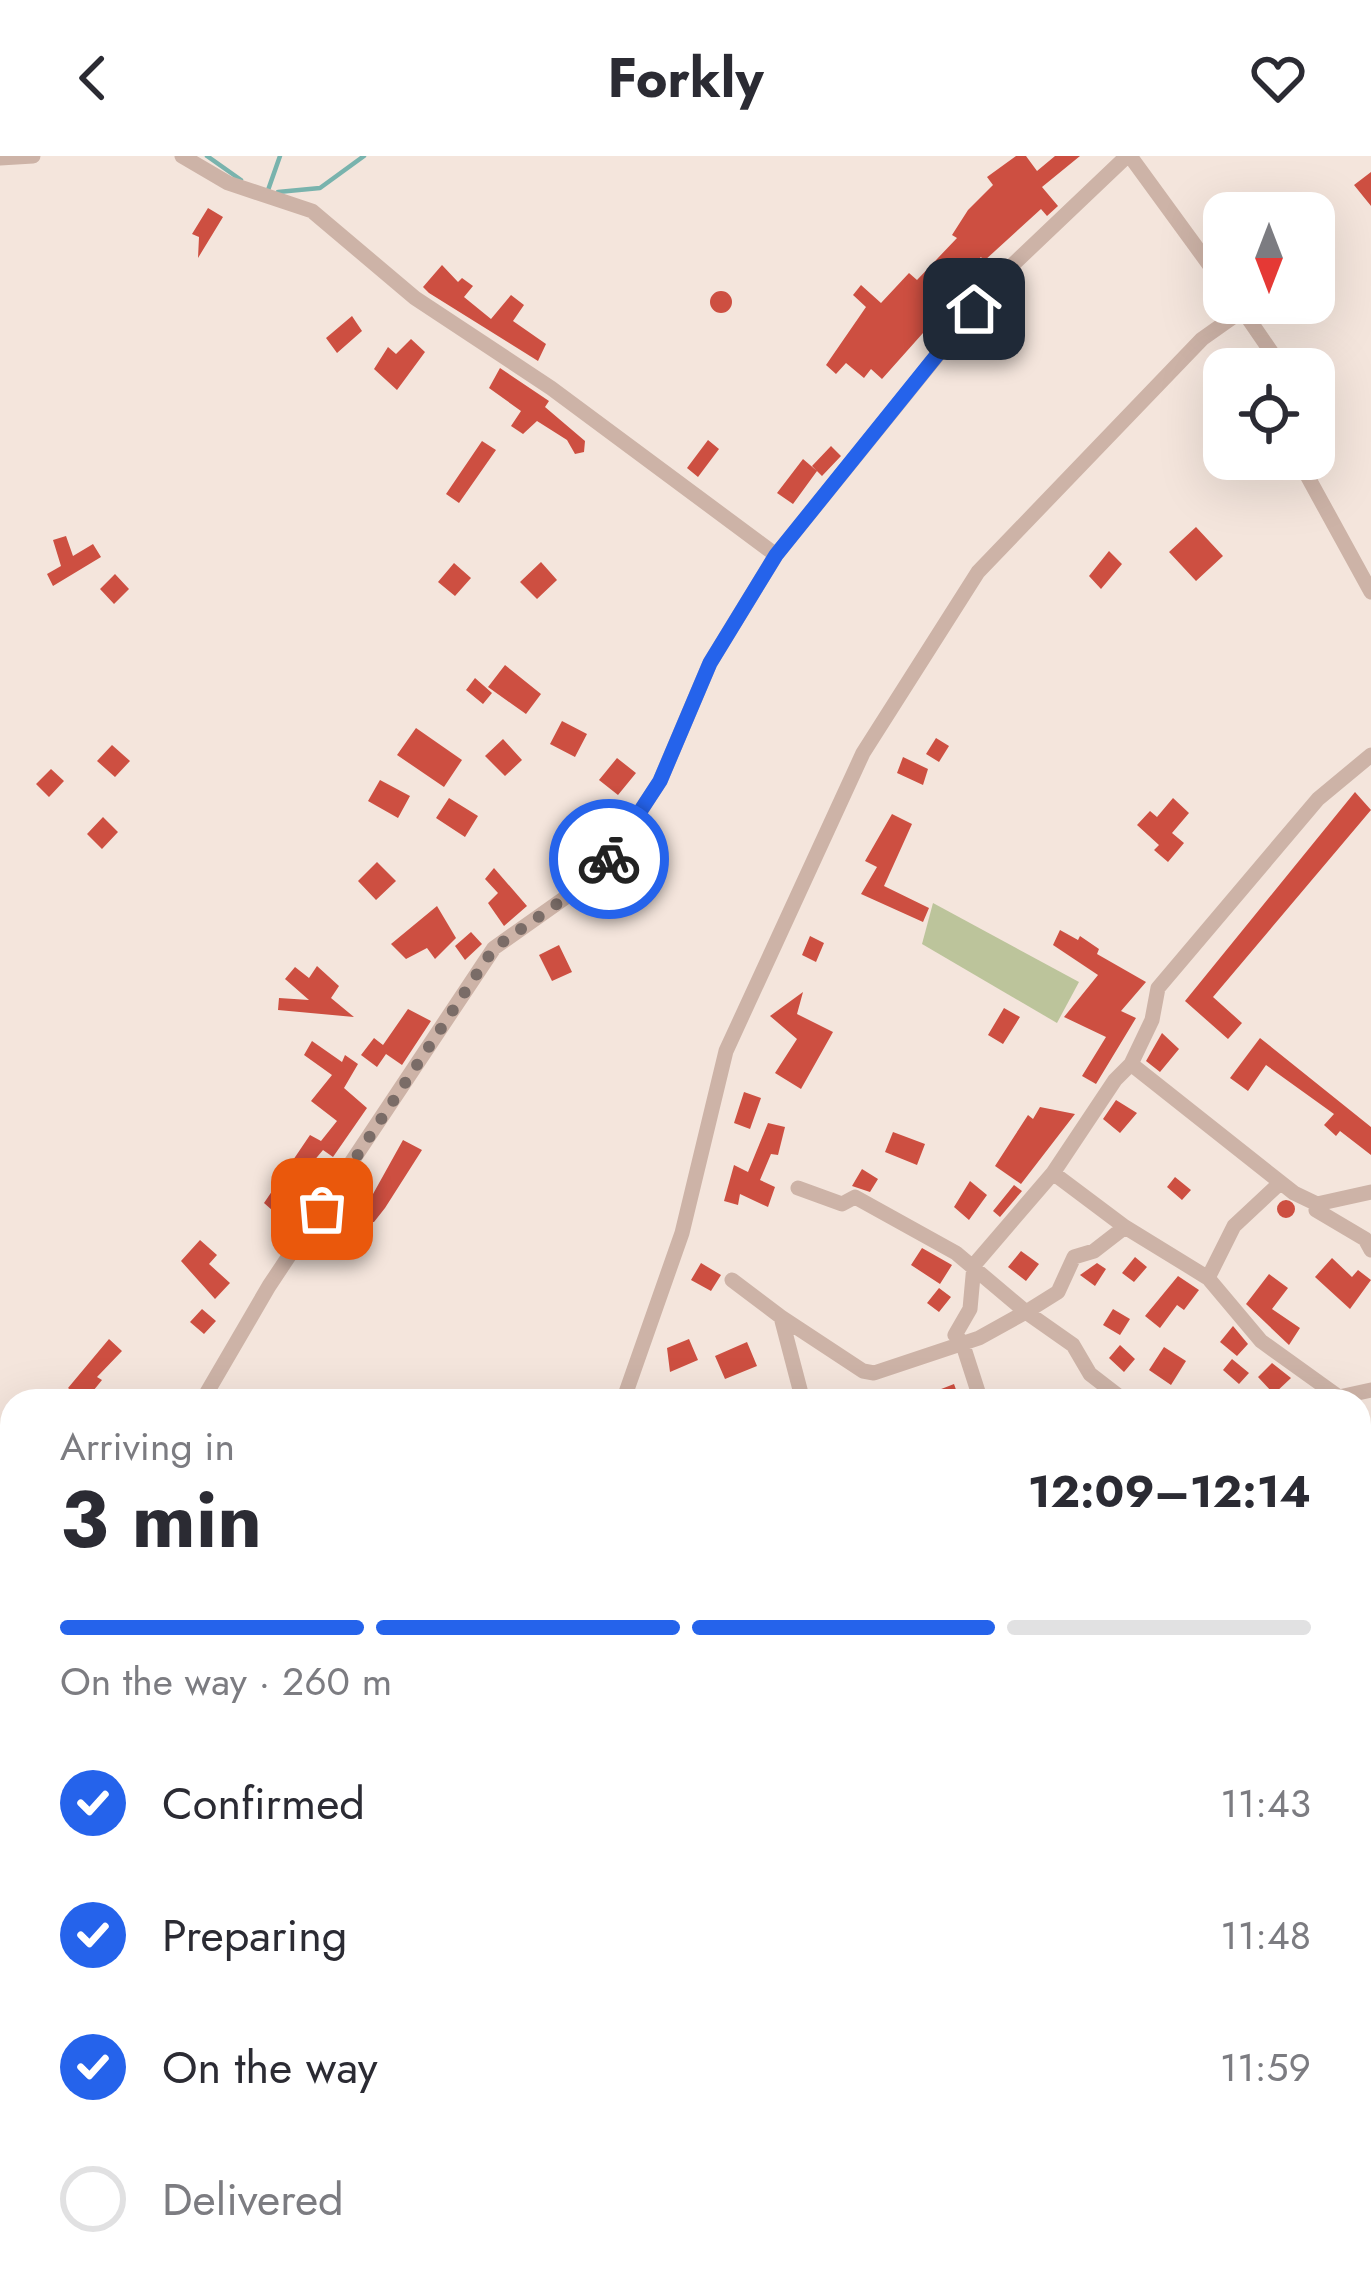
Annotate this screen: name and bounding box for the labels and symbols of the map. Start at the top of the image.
north arrow [1203,192,1335,324]
pin [923,258,1025,360]
courier [549,799,669,919]
pin [271,1158,373,1260]

